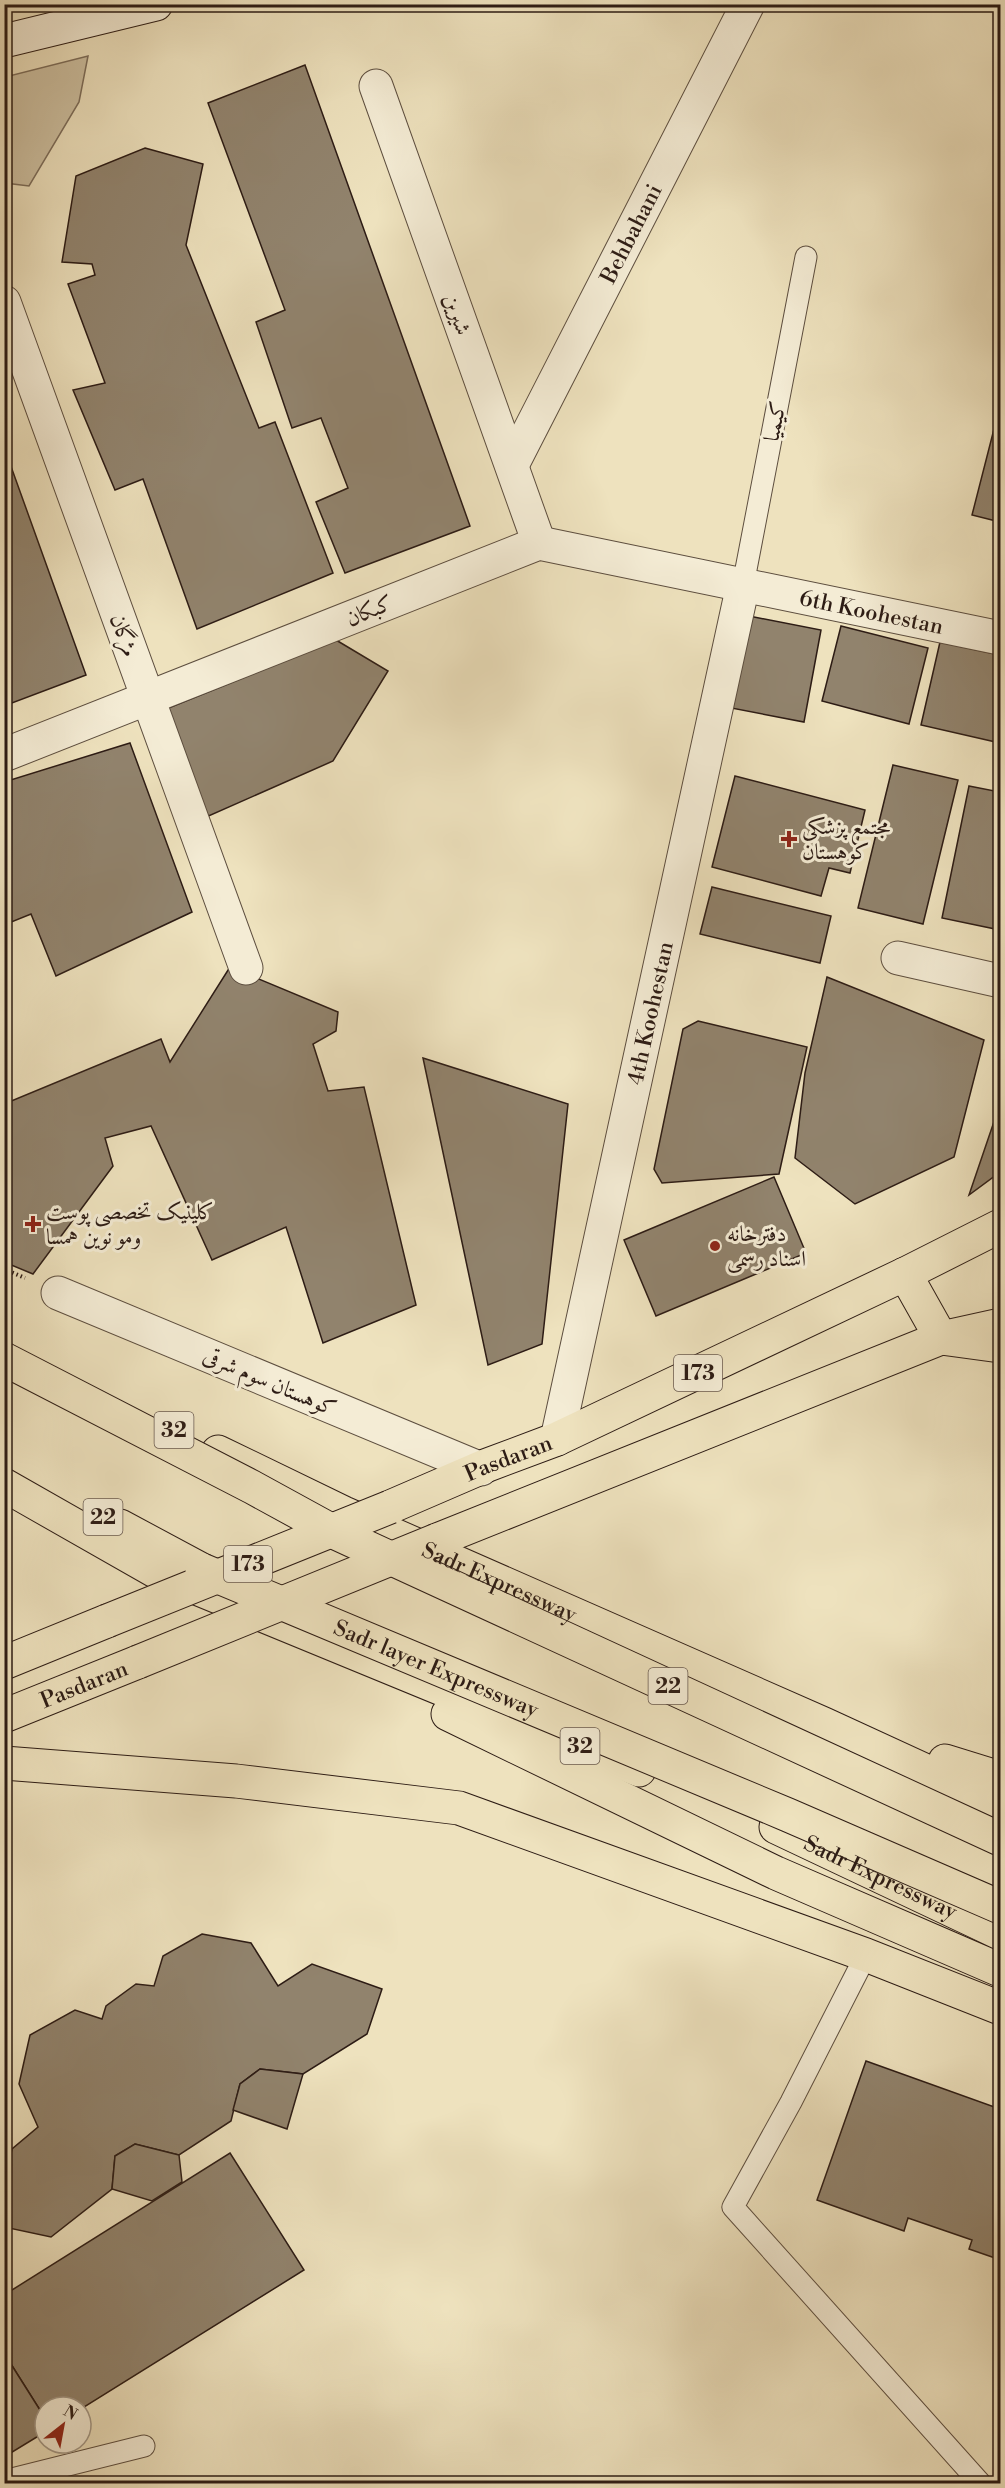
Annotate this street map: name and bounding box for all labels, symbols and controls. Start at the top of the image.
street label: Behbahani [595,180,668,289]
street label: شیرین [437,290,476,339]
street label: کیمیا [758,399,793,444]
street label: 6th Koohestan [797,585,946,641]
street label: کبکان [342,590,397,633]
street label: مژگان [103,610,145,661]
place label: مجتمع پزشکی کوهستان [802,814,891,866]
marker: مجتمع پزشکی کوهستان [780,830,798,848]
street label: 4th Koohestan [623,939,680,1087]
place label: کلینیک تخصصی پوست ومو نوین همسا [46,1199,214,1251]
marker: کلینیک تخصصی پوست ومو نوین همسا [24,1215,42,1233]
place label: دفترخانه اسناد رسمی [727,1221,806,1274]
marker: دفترخانه اسناد رسمی [708,1239,722,1253]
street label: کوهستان سوم شرقی [197,1342,340,1427]
road number: 173 [674,1355,722,1391]
road number: 32 [154,1412,194,1448]
street label: Pasdaran [461,1430,556,1488]
road number: 22 [84,1499,122,1535]
street label: Sadr Expressway [417,1537,581,1629]
road number: 173 [224,1546,272,1582]
street label: Sadr layer Expressway [329,1615,543,1724]
street label: Pasdaran [37,1656,132,1715]
road number: 22 [648,1668,688,1704]
road number: 32 [560,1728,600,1764]
street label: Sadr Expressway [799,1830,962,1926]
north arrow [33,2395,93,2455]
text: N [60,2401,81,2425]

